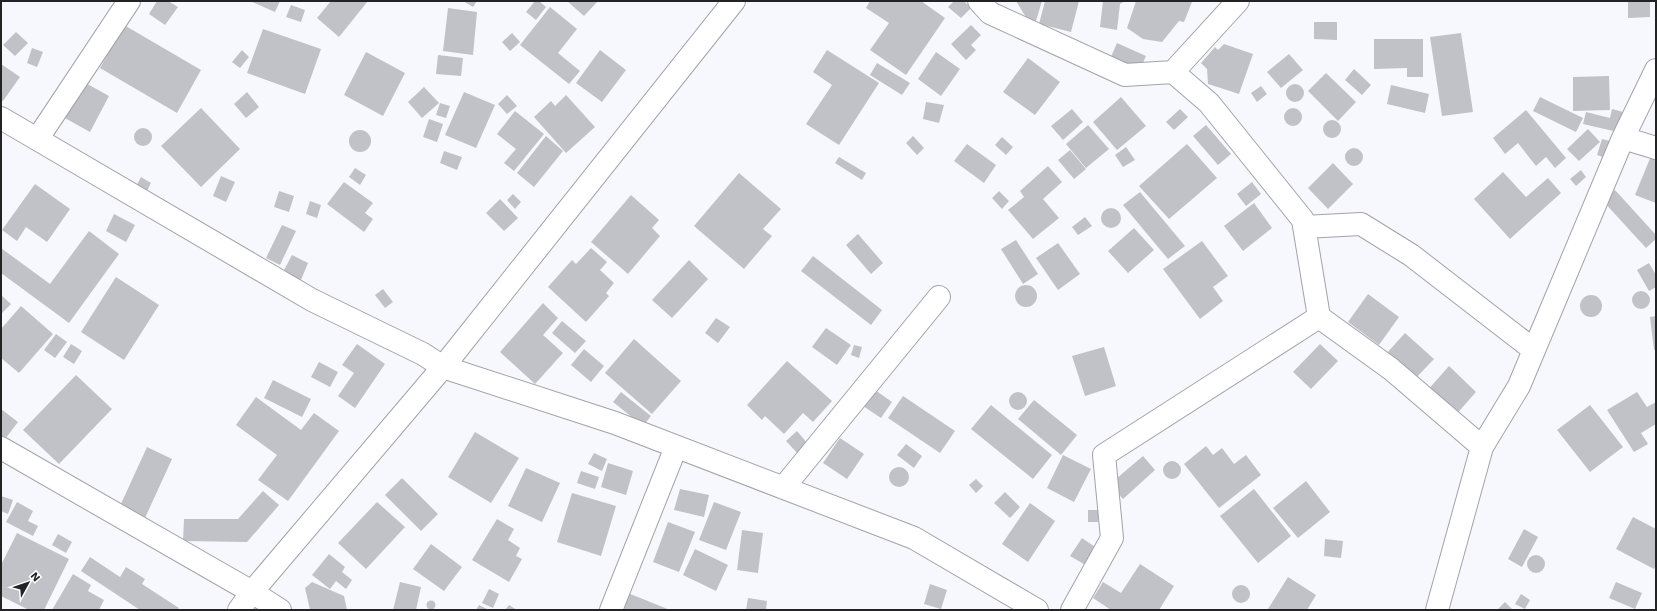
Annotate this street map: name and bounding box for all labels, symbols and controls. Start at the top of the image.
north arrow [8,563,48,603]
text: N [28,570,43,584]

